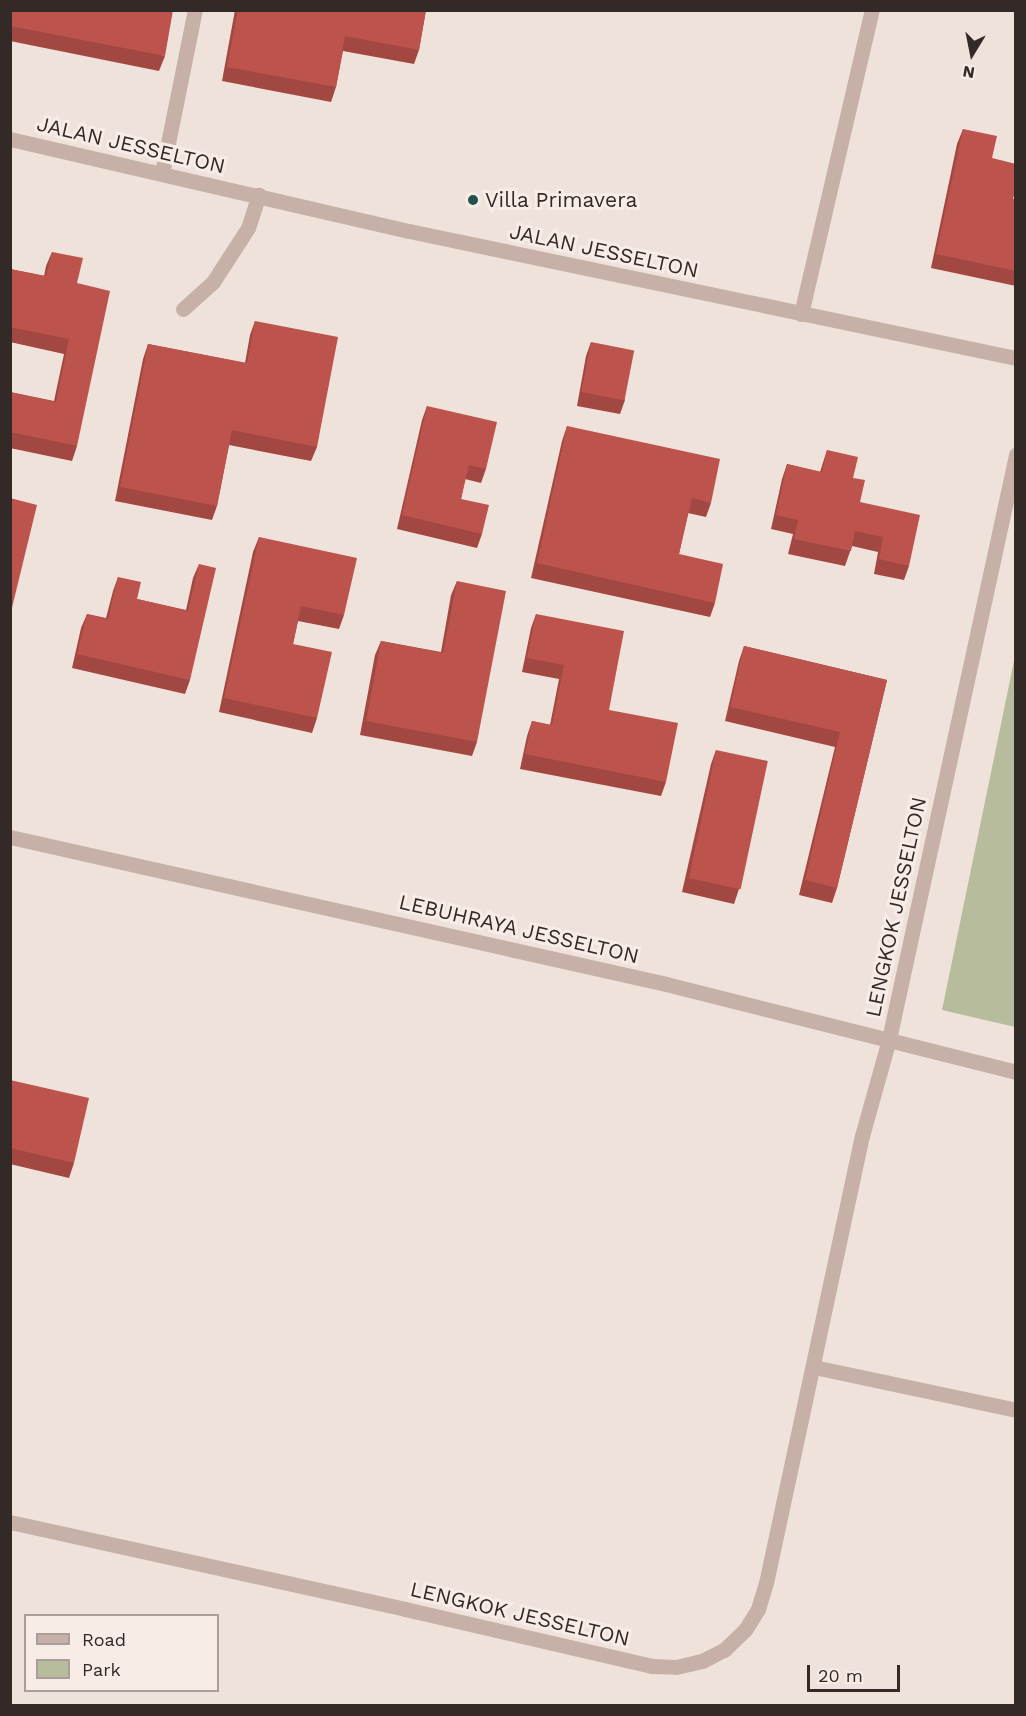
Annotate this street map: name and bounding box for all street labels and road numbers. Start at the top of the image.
street label: JALAN JESSELTON [34,111,228,179]
street label: JALAN JESSELTON [507,219,701,283]
street label: LENGKOK JESSELTON [860,794,932,1020]
street label: LEBUHRAYA JESSELTON [396,889,642,969]
street label: LENGKOK JESSELTON [407,1576,633,1652]

